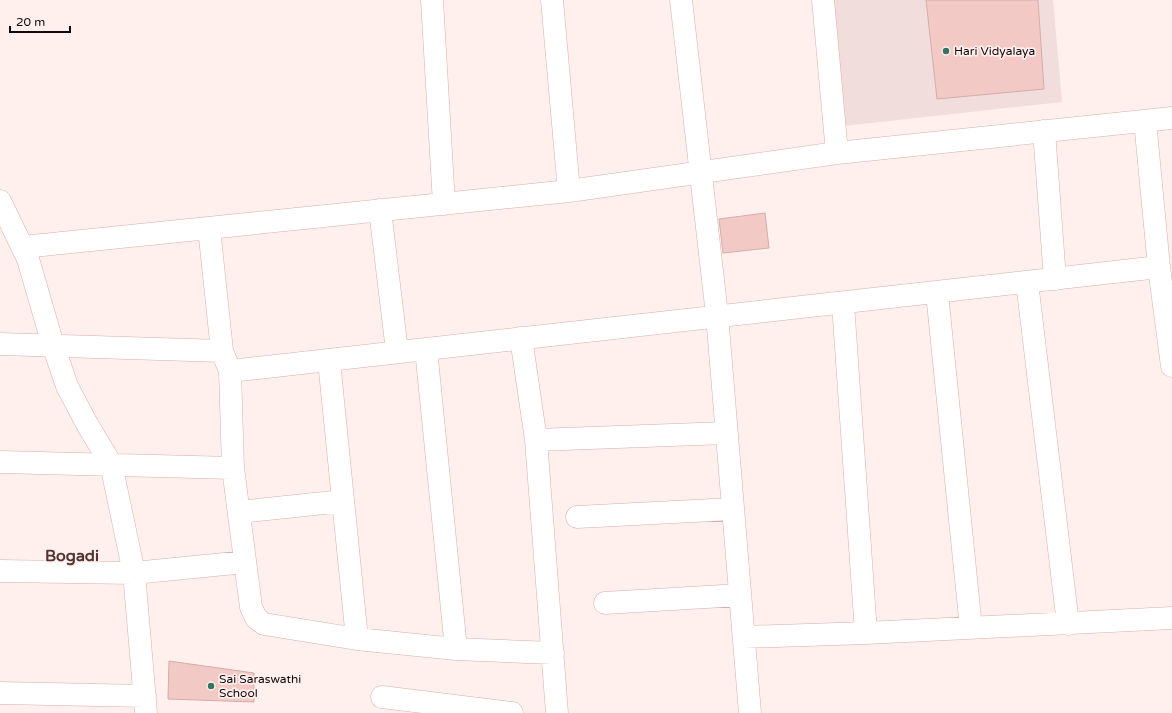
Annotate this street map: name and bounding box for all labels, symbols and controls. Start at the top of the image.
scale bar [10,8,70,34]
text: 20 m [16,15,45,29]
place label: Hari Vidyalaya [954,44,1035,58]
marker: Hari Vidyalaya [941,46,951,56]
district label: Bogadi [45,546,99,566]
place label: Sai Saraswathi School [219,672,301,700]
marker: Sai Saraswathi School [206,681,216,691]

